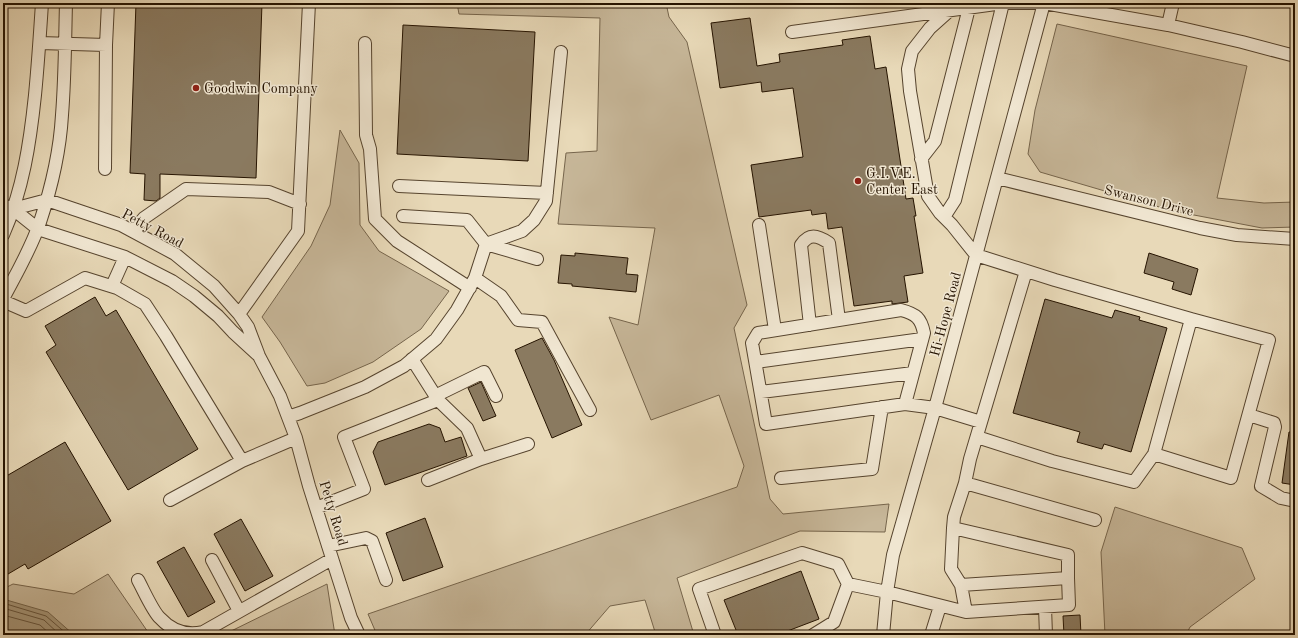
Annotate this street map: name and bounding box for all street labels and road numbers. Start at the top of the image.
street label: Swanson Drive [1103,183,1195,219]
street label: Petty Road [119,207,186,251]
street label: Hi-Hope Road [928,271,964,358]
street label: Petty Road [316,479,350,548]

